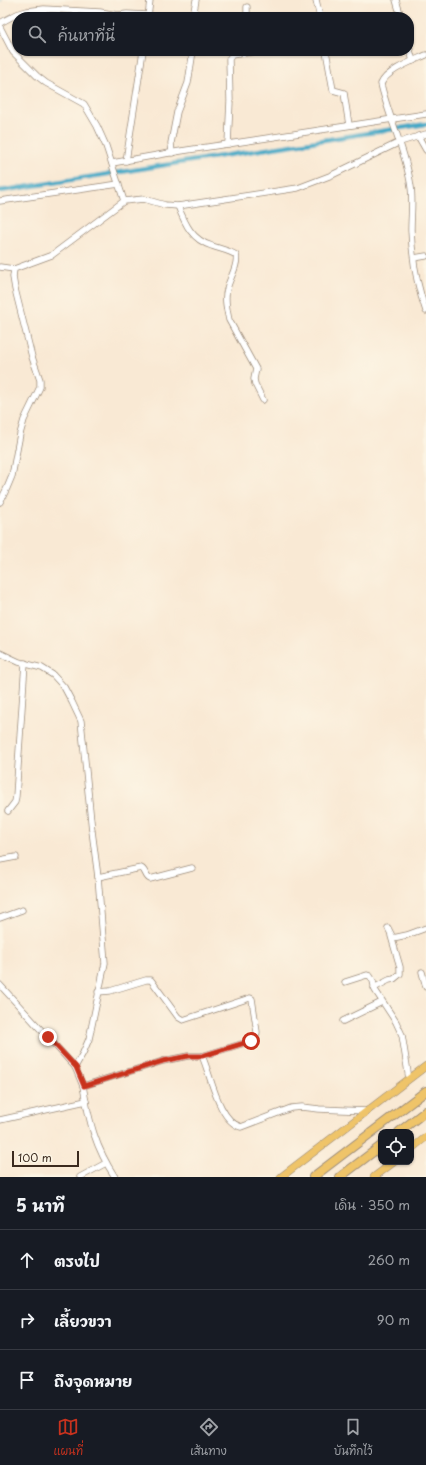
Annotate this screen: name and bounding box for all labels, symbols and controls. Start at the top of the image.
search box [12,12,414,56]
icon: search [26,23,48,45]
text: ค้นหาที่นี่ [58,23,115,46]
route end [39,1028,57,1046]
route start [242,1032,260,1050]
map controls [378,1129,414,1165]
button: locate [378,1129,414,1165]
scale bar [12,1149,79,1168]
text: 100 m [18,1149,52,1166]
text: 5 นาที [16,1192,65,1218]
text: เดิน · 350 m [334,1195,410,1214]
icon: ahead [16,1249,38,1271]
text: ตรงไป [54,1249,100,1272]
text: 260 m [368,1250,410,1269]
icon: right [16,1309,38,1331]
text: เลี้ยวขวา [54,1309,112,1332]
text: 90 m [377,1310,410,1329]
icon: arrive [16,1369,38,1391]
text: ถึงจุดหมาย [54,1369,132,1392]
tab: แผนที่ [54,1416,83,1459]
tab: เส้นทาง [190,1416,227,1459]
tab: บันทึกไว้ [334,1416,372,1459]

